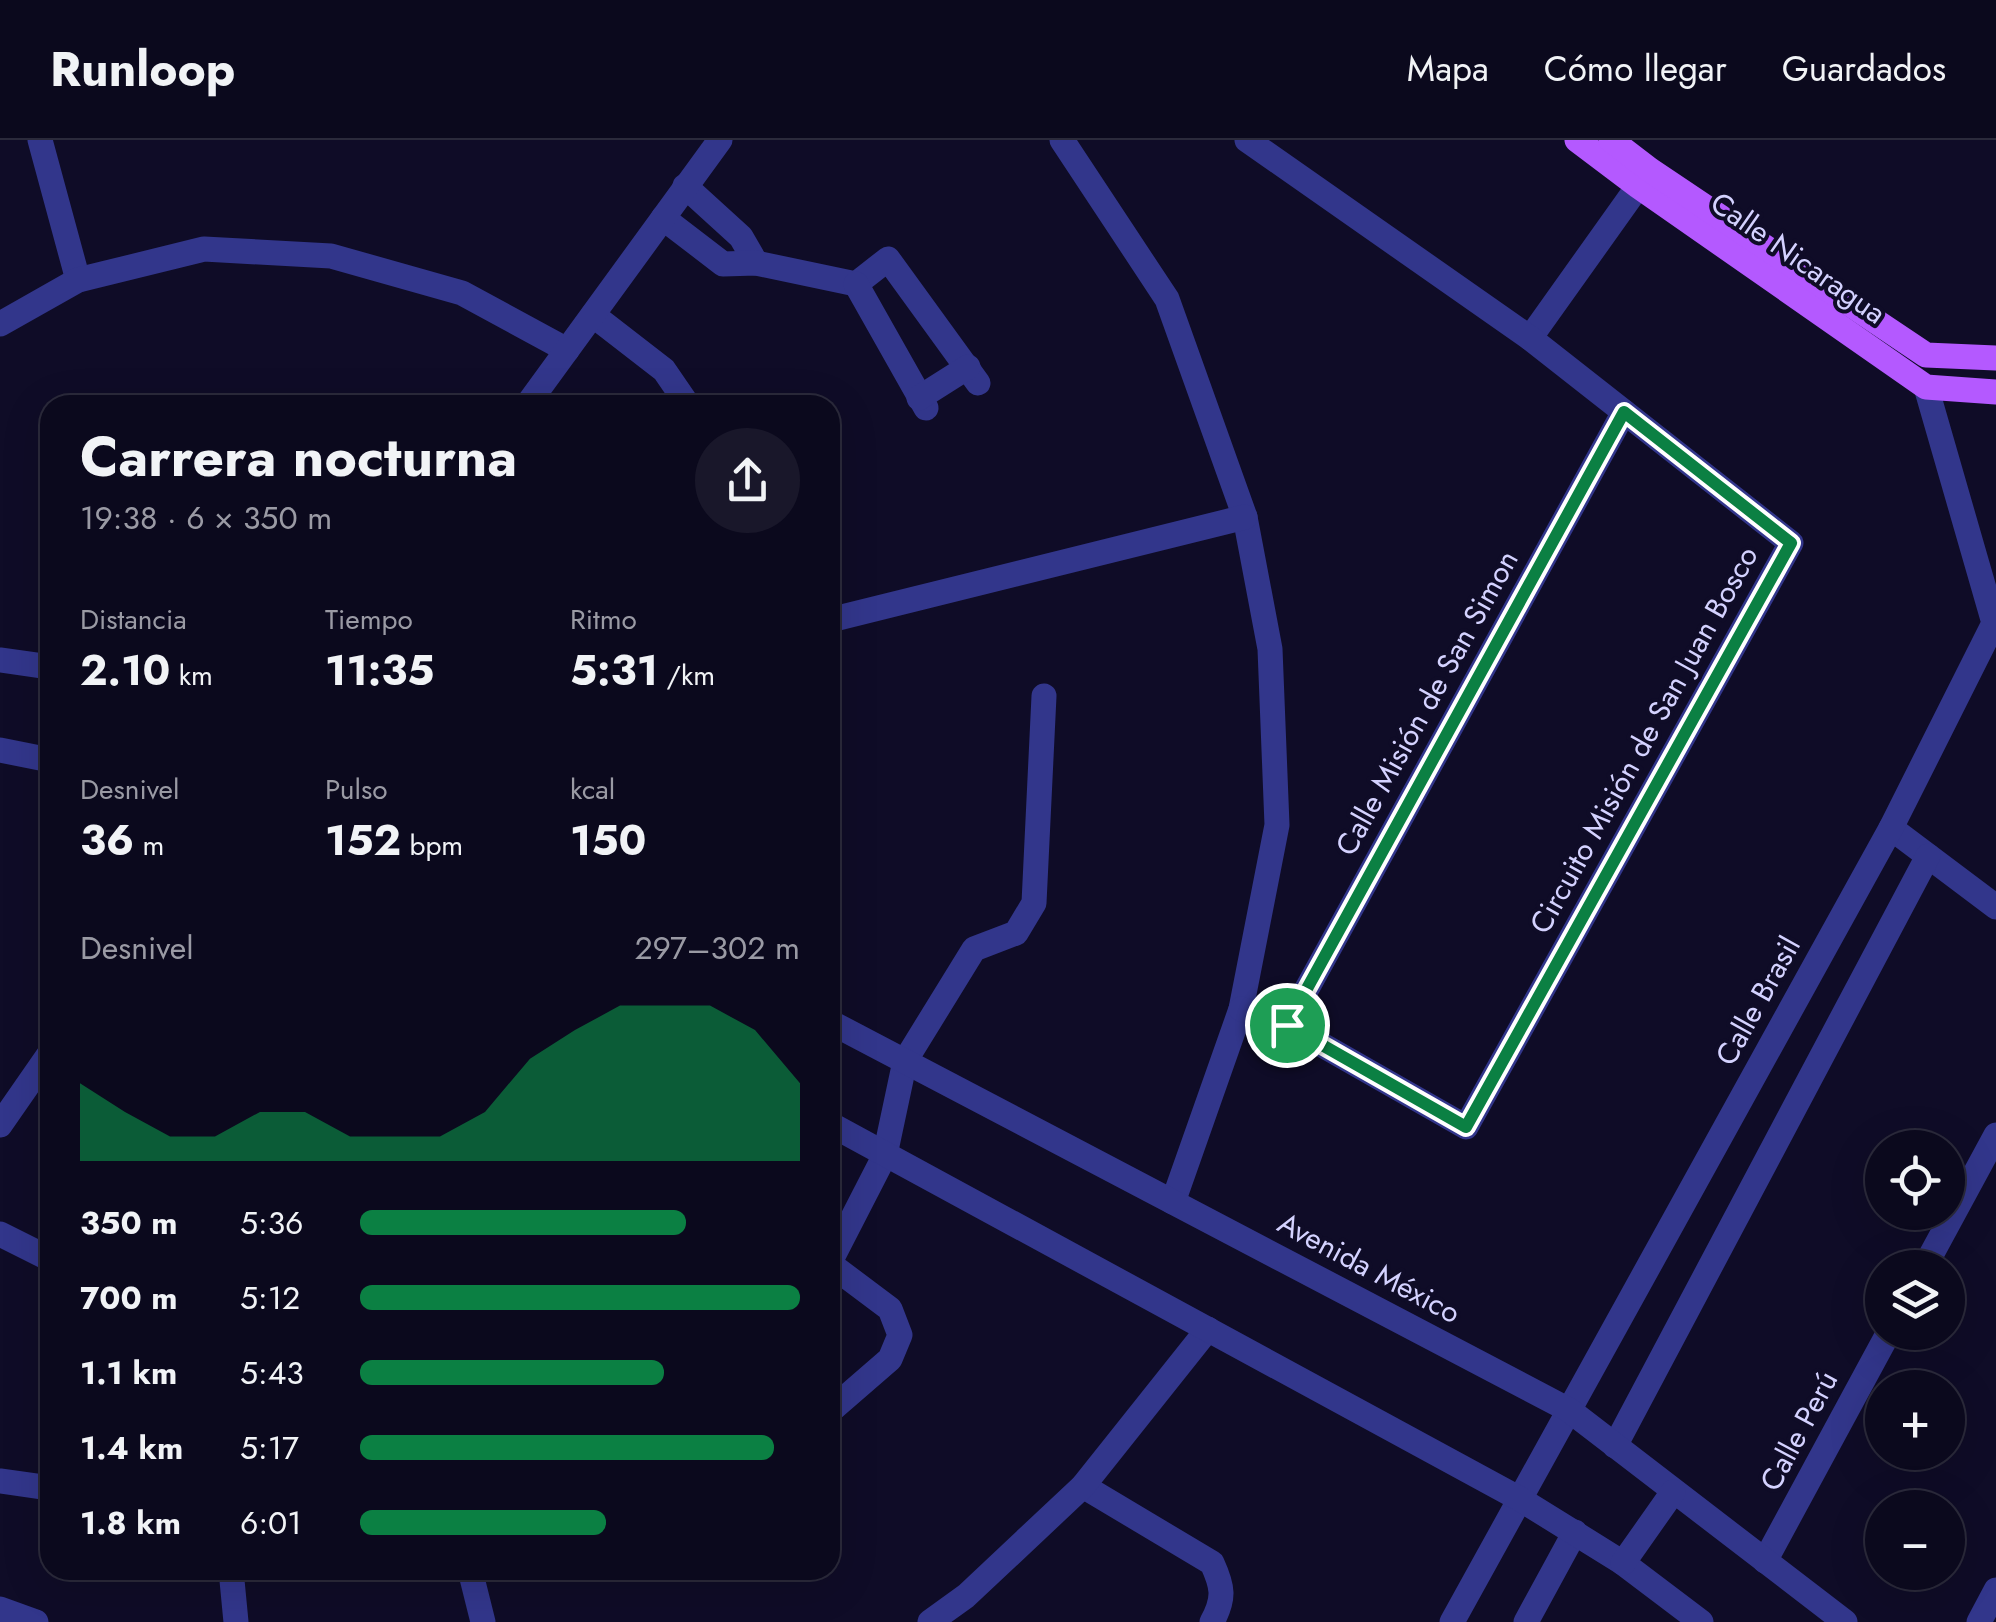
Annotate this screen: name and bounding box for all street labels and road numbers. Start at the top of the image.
street label: Calle Nicaragua [1702,181,1895,334]
street label: Circuito Misión de San Juan Bosco [1519,538,1768,941]
street label: Calle Misión de San Simon [1325,542,1529,863]
street label: Calle Brasil [1704,928,1811,1073]
street label: Avenida México [1270,1201,1468,1334]
street label: Calle Perú [1749,1363,1848,1498]

